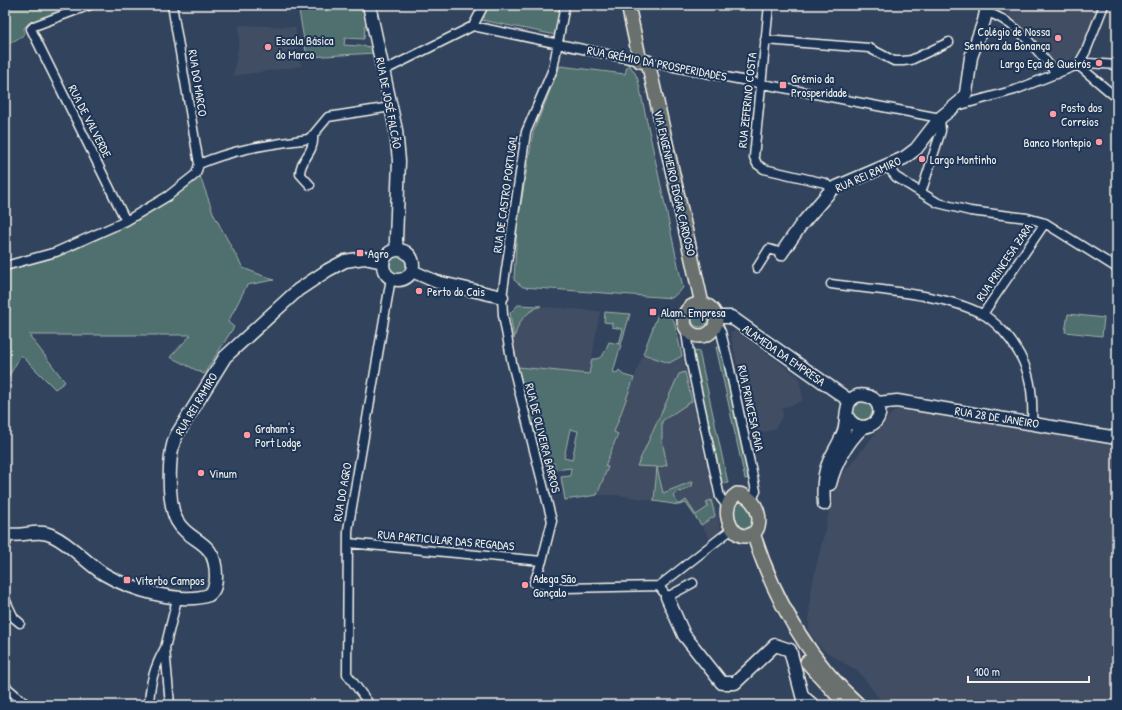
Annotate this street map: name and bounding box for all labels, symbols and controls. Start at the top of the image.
place label: Colégio de Nossa Senhora da Bonança [964,23,1050,54]
place label: Escola Básica do Marco [276,32,334,63]
marker: Colégio de Nossa Senhora da Bonança [1053,33,1063,43]
street label: RUA GRÉMIO DA PROSPERIDADES [586,41,729,85]
marker: Escola Básica do Marco [263,42,273,52]
street label: RUA DO MARCO [184,48,212,118]
street label: RUA ZEFERINO COSTA [734,51,760,149]
place label: Largo Eça de Queirós [1000,55,1091,72]
street label: RUA DE JOSÉ FALCÃO [372,56,406,151]
marker: Largo Eça de Queirós [1094,58,1104,68]
place label: Grémio da Prosperidade [791,70,847,101]
marker: Grémio da Prosperidade [778,80,788,90]
street label: RUA DE VALVERDE [64,82,116,161]
place label: Posto dos Correios [1061,99,1102,130]
street label: VIA ENGENHEIRO EDGAR CARDOSO [650,108,700,258]
marker: Posto dos Correios [1048,109,1058,119]
street label: RUA DE CASTRO PORTUGAL [488,133,522,254]
place label: Banco Montepio [1024,134,1091,151]
marker: Banco Montepio [1094,137,1104,147]
place label: Largo Montinho [930,151,996,168]
street label: RUA REI RAMIRO [832,152,904,196]
marker: Largo Montinho [917,154,927,164]
street label: RUA PRINCESA ZARA [972,220,1036,304]
place label: Agro [368,245,389,262]
marker: Agro [355,248,365,258]
place label: Perto do Cais [427,283,485,300]
marker: Perto do Cais [414,286,424,296]
place label: Alam. Empresa [661,304,726,321]
marker: Alam. Empresa [648,307,658,317]
street label: ALAMEDA DA EMPRESA [739,320,829,390]
street label: RUA PRINCESA GAIA [734,363,768,453]
street label: RUA REI RAMIRO [171,369,222,439]
street label: RUA DE OLIVEIRA BARROS [521,381,565,495]
street label: RUA 28 DE JANEIRO [954,402,1041,432]
place label: Graham's Port Lodge [255,420,301,451]
marker: Graham's Port Lodge [242,430,252,440]
street label: RUA DO AGRO [328,461,356,523]
place label: Vinum [209,465,237,482]
marker: Vinum [196,468,206,478]
street label: RUA PARTICULAR DAS REGADAS [377,526,516,554]
place label: Adega São Gonçalo [533,570,576,601]
place label: Viterbo Campos [135,572,205,589]
marker: Viterbo Campos [122,575,132,585]
marker: Adega São Gonçalo [520,580,530,590]
scale bar [968,658,1089,684]
text: 100 m [974,663,1000,680]

